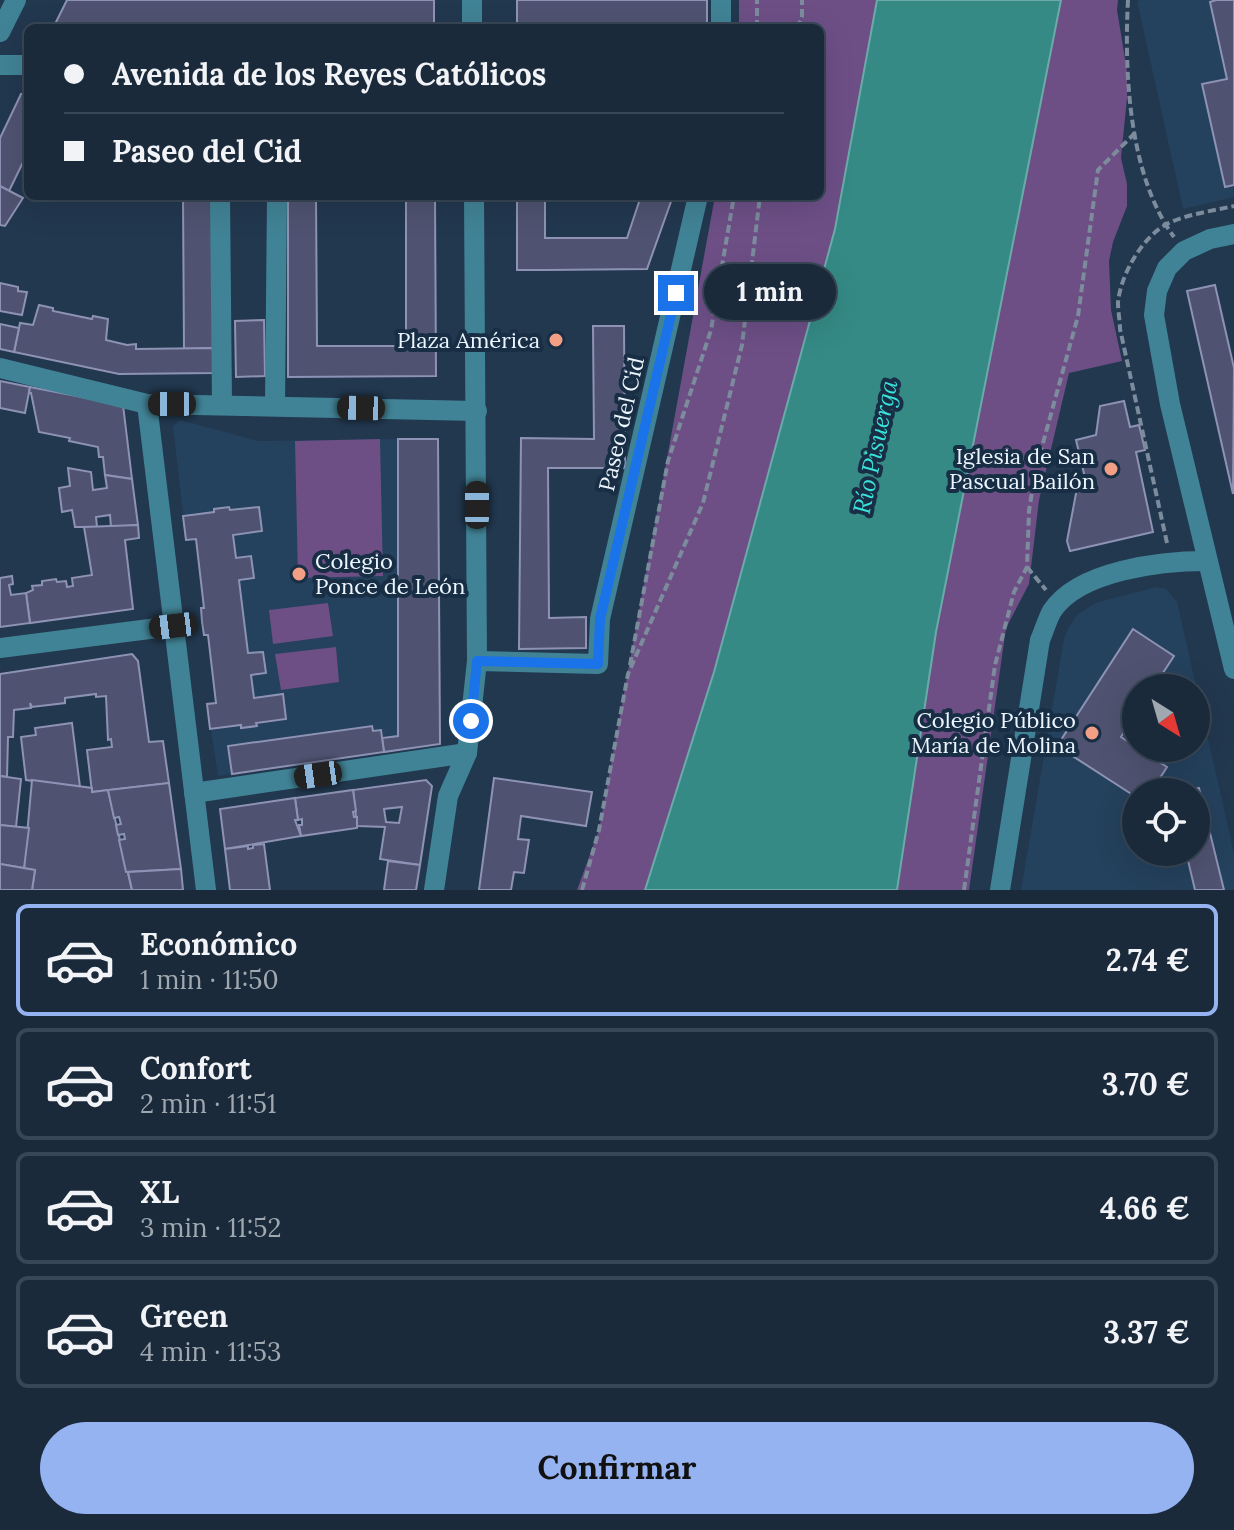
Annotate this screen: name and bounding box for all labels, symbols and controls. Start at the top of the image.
text: Avenida de los Reyes Católicos [112,55,546,93]
text: Paseo del Cid [112,132,302,170]
callout: 1 min [704,265,836,321]
route end [658,275,694,311]
text: 1 min [737,275,803,308]
place label: Plaza América [397,326,540,354]
marker: Plaza América [547,331,565,349]
street label: Paseo del Cid [592,354,650,494]
water label: Río Pisuerga [846,376,904,517]
car [148,392,196,416]
car [337,396,385,420]
place label: Iglesia de San Pascual Bailón [949,442,1095,495]
marker: Iglesia de San Pascual Bailón [1102,460,1120,478]
car [465,481,489,529]
place label: Colegio Ponce de León [315,547,465,600]
marker: Colegio Ponce de León [290,565,308,583]
car [148,611,198,641]
north arrow [1122,674,1210,762]
map controls [1122,674,1210,866]
route start [453,703,489,739]
place label: Colegio Público María de Molina [911,706,1076,759]
marker: Colegio Público María de Molina [1083,724,1101,742]
car [293,760,343,790]
button: locate [1122,778,1210,866]
icon: car [44,924,116,996]
text: Económico [140,925,297,963]
text: 2.74 € [1106,941,1190,979]
text: 1 min · 11:50 [140,963,279,996]
icon: car [44,1048,116,1120]
text: Confort [140,1049,251,1087]
text: 3.70 € [1102,1065,1190,1103]
text: 2 min · 11:51 [140,1087,276,1120]
icon: car [44,1172,116,1244]
text: XL [140,1173,179,1211]
text: 4.66 € [1100,1189,1190,1227]
text: 3 min · 11:52 [140,1211,281,1244]
icon: car [44,1296,116,1368]
text: Green [140,1297,228,1335]
text: 3.37 € [1103,1313,1190,1351]
text: 4 min · 11:53 [140,1335,282,1368]
button: Confirmar [40,1422,1194,1514]

